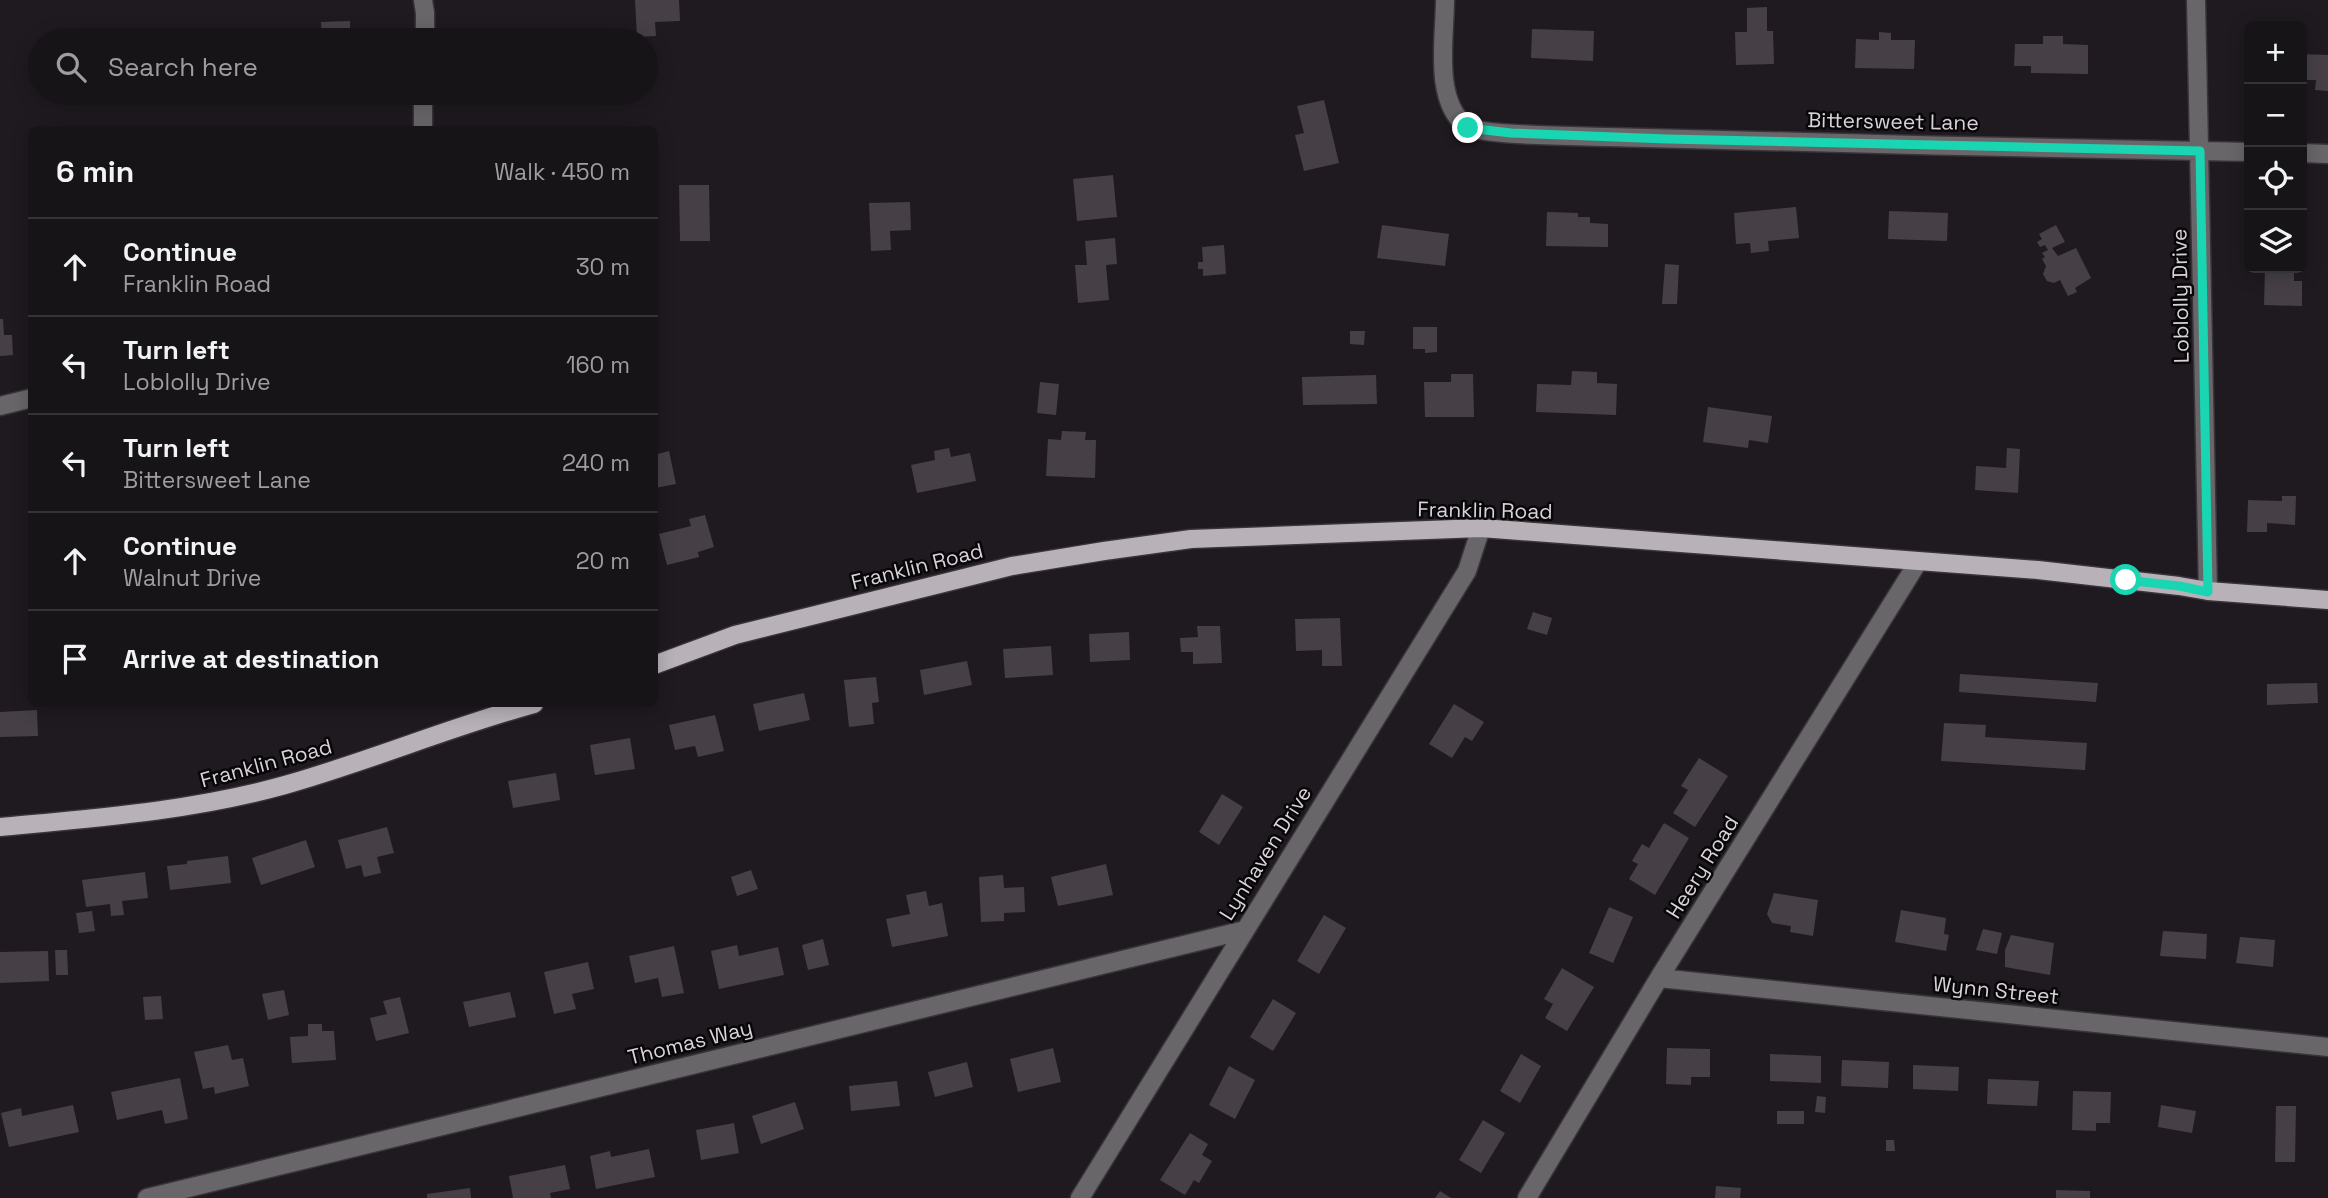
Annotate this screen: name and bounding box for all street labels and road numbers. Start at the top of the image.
street label: Bittersweet Lane [1807,106,1979,136]
street label: Loblolly Drive [2165,228,2195,364]
street label: Franklin Road [1417,495,1553,525]
street label: Franklin Road [848,537,986,595]
street label: Franklin Road [197,732,335,794]
street label: Lynhaven Drive [1213,781,1317,925]
street label: Heery Road [1660,811,1744,923]
street label: Wynn Street [1932,970,2060,1010]
street label: Thomas Way [625,1013,755,1071]

